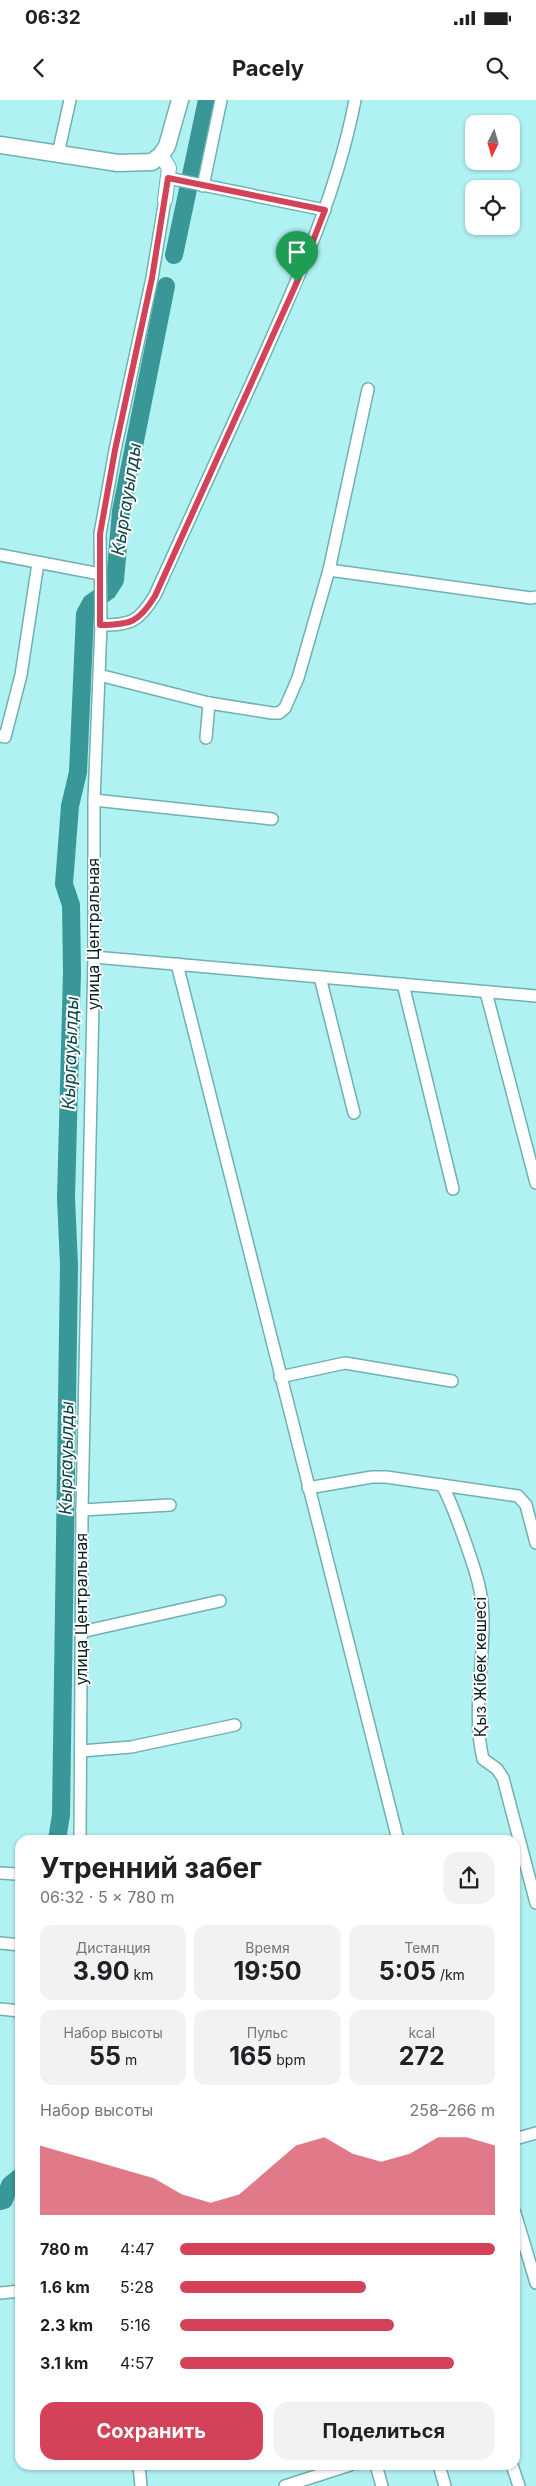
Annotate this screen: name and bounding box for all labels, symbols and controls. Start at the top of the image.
text: 06:32 [25,6,81,29]
icon: back [25,54,53,82]
icon: search [483,54,511,82]
text: Pacely [232,55,304,81]
north arrow [465,115,520,170]
map controls [465,115,520,235]
button: locate [465,180,520,235]
pin [276,231,318,282]
icon: arrive [283,238,311,266]
water label: Кыргауылды [107,441,145,557]
street label: улица Центральная [83,858,103,1010]
water label: Кыргауылды [58,996,82,1110]
water label: Кыргауылды [55,1401,77,1515]
street label: улица Центральная [71,1533,91,1685]
street label: Қыз Жібек көшесі [470,1597,490,1737]
text: Утренний забег [40,1851,262,1885]
button: share [443,1852,495,1904]
text: 06:32 · 5 × 780 m [40,1887,175,1907]
text: Дистанция [76,1939,151,1956]
text: Время [245,1939,290,1956]
text: Темп [404,1939,439,1956]
text: 3.90 [73,1956,130,1986]
text: 19:50 [233,1956,302,1986]
text: 5:05 [379,1956,436,1986]
text: km [130,1966,153,1983]
text: /km [436,1966,465,1983]
text: Набор высоты [64,2024,163,2041]
text: Пульс [247,2024,288,2041]
text: kcal [408,2024,435,2041]
text: 55 [89,2041,121,2071]
text: 165 [229,2041,272,2071]
text: 272 [399,2041,445,2071]
text: m [121,2051,137,2068]
text: bpm [272,2051,306,2068]
text: Набор высоты [40,2100,153,2120]
text: 258–266 m [410,2100,495,2120]
text: 780 m [40,2239,89,2259]
text: 4:47 [120,2239,154,2259]
text: 1.6 km [40,2277,90,2297]
text: 5:28 [120,2277,154,2297]
text: 2.3 km [40,2315,93,2335]
text: 5:16 [120,2315,151,2335]
text: 3.1 km [40,2353,88,2373]
text: 4:57 [120,2353,154,2373]
button: Сохранить [40,2402,263,2460]
button: Поделиться [273,2402,495,2460]

